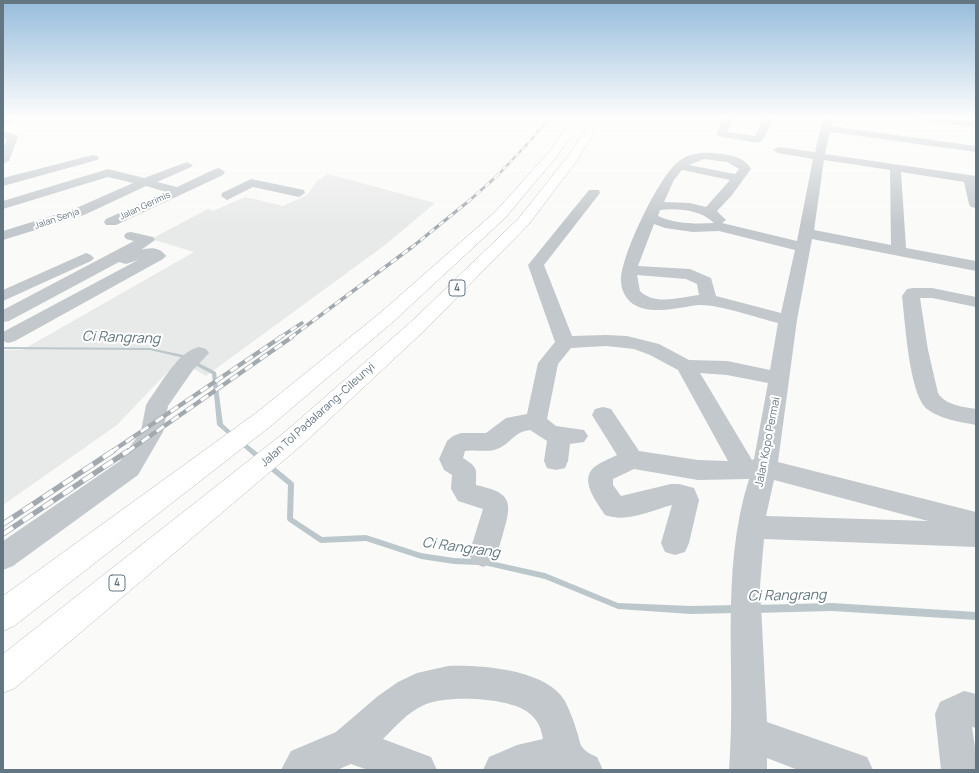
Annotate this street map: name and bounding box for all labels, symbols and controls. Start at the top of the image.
street label: Jalan Gerimis [118,190,172,222]
street label: Jalan Senja [33,206,81,232]
road number: 4 [449,280,465,296]
water label: Ci Rangrang [82,328,160,348]
street label: Jalan Tol Padalarang–Cileunyi [258,360,378,470]
street label: Jalan Kopo Permai [753,396,783,488]
water label: Ci Rangrang [421,534,501,562]
road number: 4 [109,575,125,591]
water label: Ci Rangrang [748,587,826,605]

